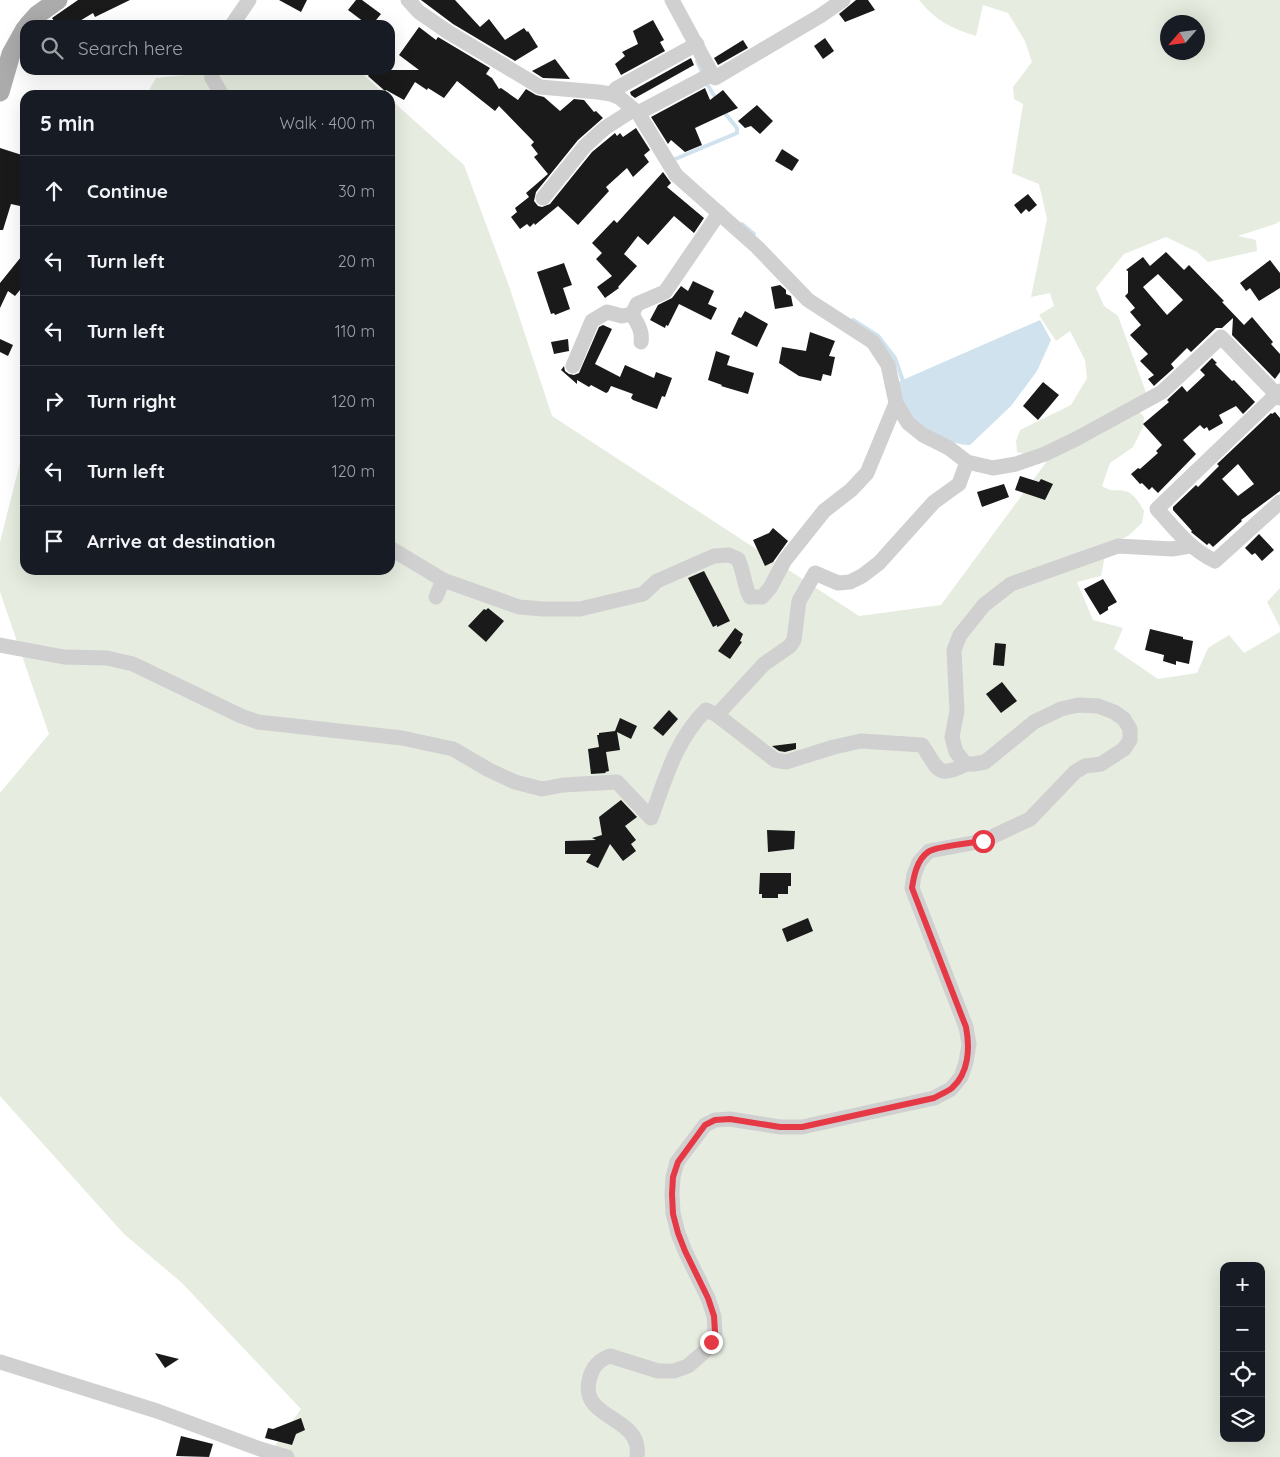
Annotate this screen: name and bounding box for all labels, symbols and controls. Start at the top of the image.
north arrow [1160,15,1205,60]
search box [20,20,395,75]
icon: search [38,34,66,62]
text: Search here [78,36,183,60]
text: 5 min [40,110,95,136]
text: Walk · 400 m [279,113,375,133]
icon: ahead [40,177,68,205]
text: Continue [87,179,168,203]
text: 30 m [338,181,375,201]
icon: left [40,247,68,275]
text: Turn left [87,249,165,273]
text: 20 m [338,251,375,271]
icon: left [40,317,68,345]
text: Turn left [87,319,165,343]
text: 110 m [335,321,375,341]
icon: right [40,387,68,415]
text: Turn right [87,389,176,413]
text: 120 m [332,391,375,411]
icon: left [40,457,68,485]
text: Turn left [87,459,165,483]
text: 120 m [332,461,375,481]
icon: arrive [40,527,68,555]
text: Arrive at destination [87,529,276,553]
route start [972,830,995,853]
map controls [1220,1262,1265,1442]
button: + [1220,1262,1265,1307]
button: − [1220,1307,1265,1352]
route end [700,1331,723,1354]
button: locate [1220,1352,1265,1397]
button: layers [1220,1397,1265,1442]

